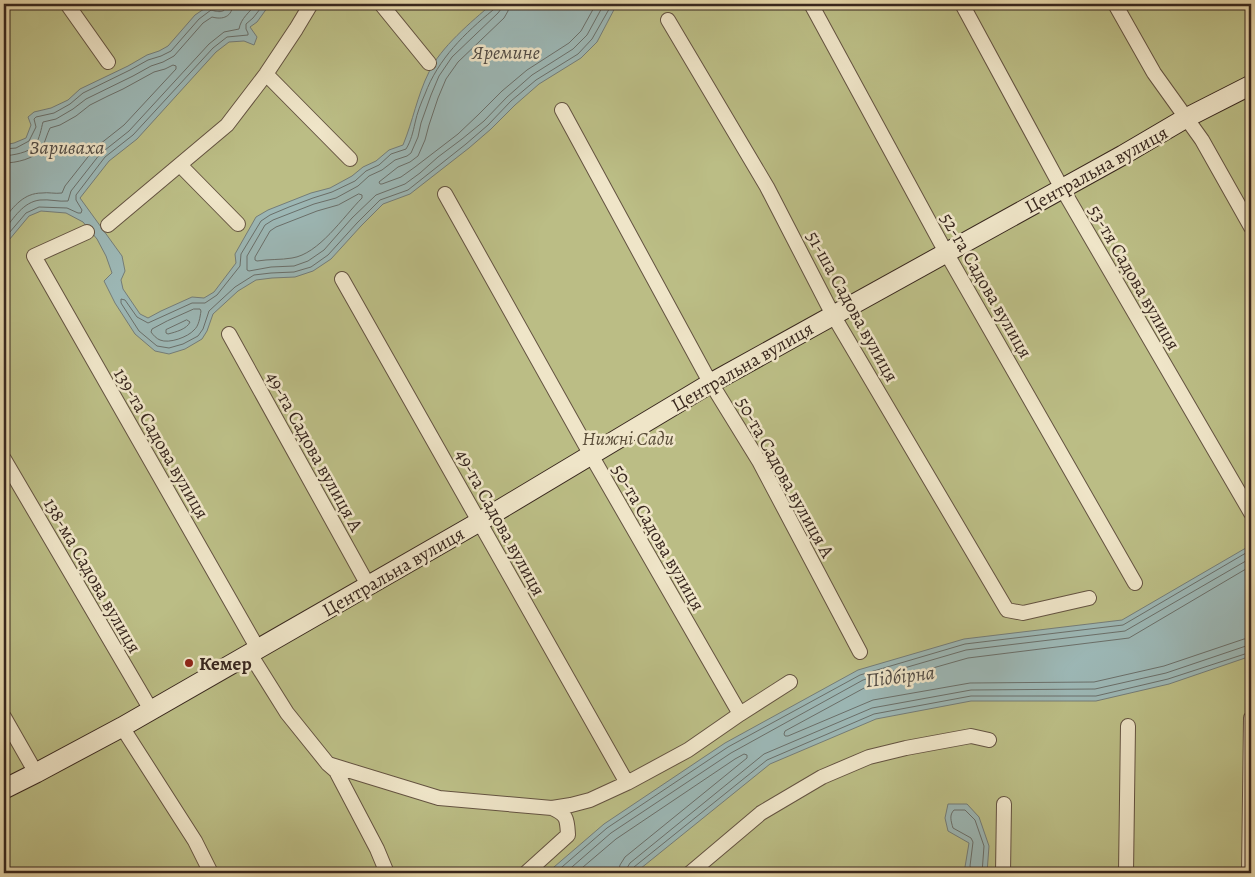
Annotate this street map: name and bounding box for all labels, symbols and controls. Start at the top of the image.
water label: Яремине [471,39,540,66]
street label: Центральна вулиця [1020,120,1173,220]
water label: Зариваха [29,134,105,161]
street label: 53-тя Садова вулиця [1082,200,1186,355]
street label: 52-га Садова вулиця [934,208,1038,363]
street label: 51-ша Садова вулиця [800,226,904,387]
street label: Центральна вулиця [667,316,818,418]
street label: 139-та Садова вулиця [107,363,215,524]
street label: 49-та Садова вулиця А [259,367,369,537]
street label: 50-та Садова вулиця А [730,392,841,563]
park label: Нижні Сади [582,426,674,452]
street label: 49-та Садова вулиця [449,444,551,601]
street label: 50-та Садова вулиця [605,459,711,616]
street label: 138-ма Садова вулиця [37,493,147,658]
street label: Центральна вулиця [318,521,469,623]
place label: Кемер [199,651,252,677]
marker: Кемер [183,657,195,669]
water label: Підбірна [864,659,936,694]

